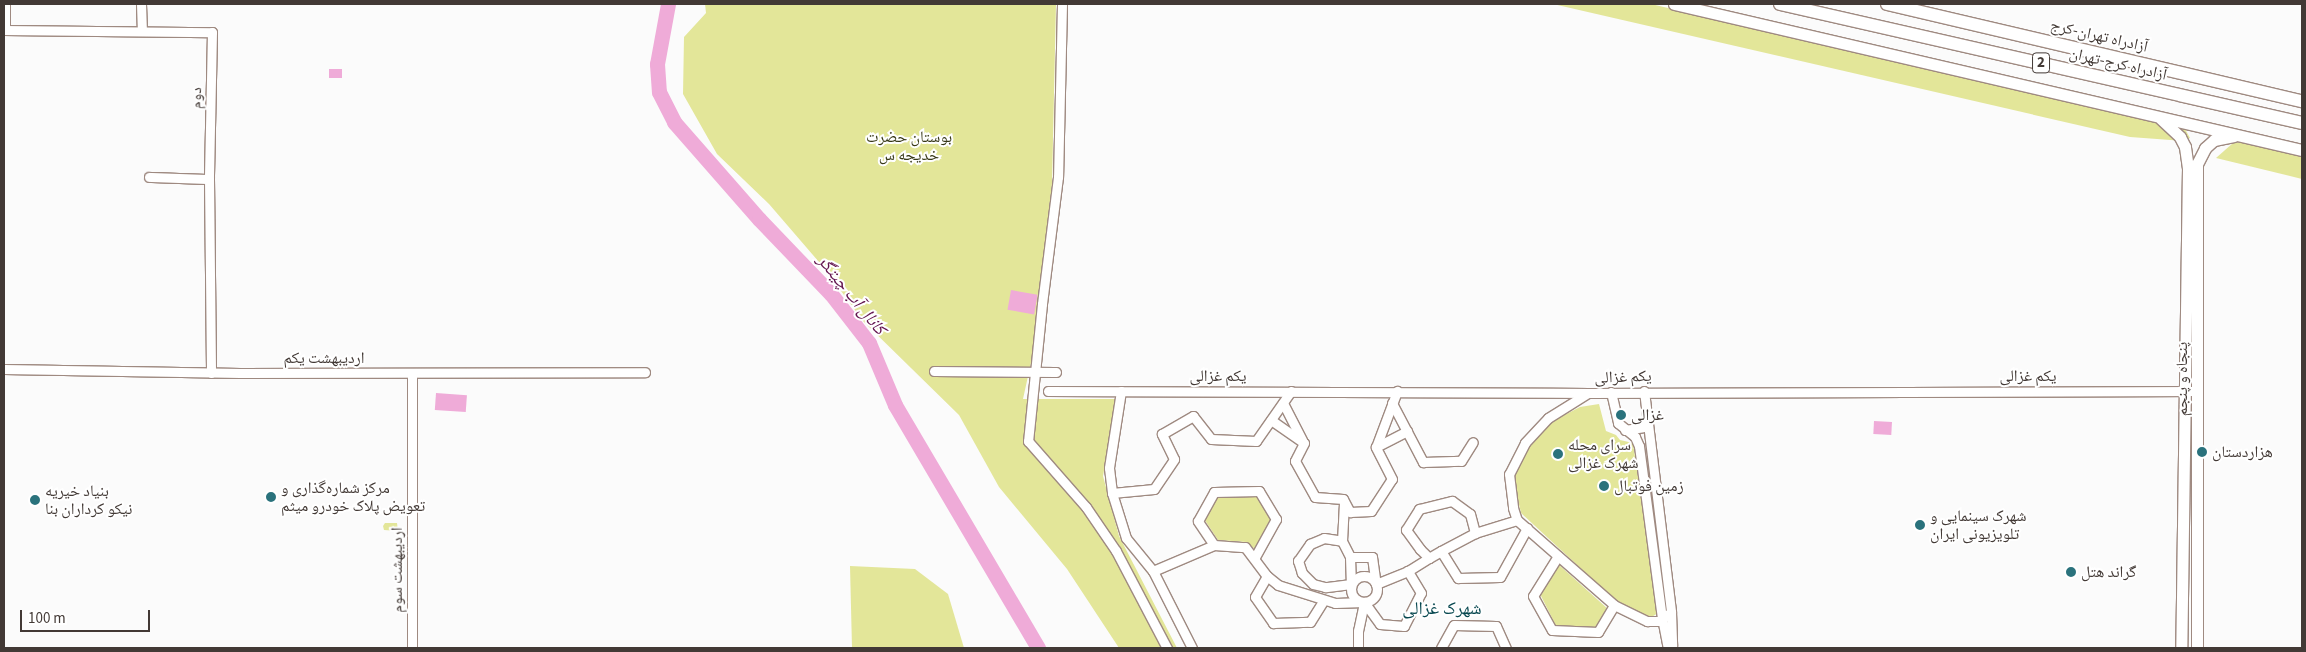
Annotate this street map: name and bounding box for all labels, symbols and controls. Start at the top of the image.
street label: آزادراه تهران-کرج [2048,15,2150,57]
street label: آزادراه کرج-تهران [2067,43,2169,85]
road number: 2 [2031,50,2051,76]
street label: دوم [186,87,206,109]
park label: بوستان حضرت خدیجه س [866,127,952,165]
water label: کانال آب چیتگر [812,250,890,340]
street label: پنجاه و پنجم [2172,342,2192,416]
street label: اردیبهشت یکم [283,348,365,368]
street label: یکم غزالی [1189,366,1247,386]
street label: یکم غزالی [1594,366,1652,388]
street label: یکم غزالی [1999,366,2057,386]
place label: غزالی [1631,405,1664,425]
marker: غزالی [1615,409,1627,421]
place label: سرای محله شهرک غزالی [1568,435,1639,473]
place label: هزاردستان [2212,442,2273,462]
marker: هزاردستان [2196,446,2208,458]
marker: سرای محله شهرک غزالی [1552,448,1564,460]
place label: زمین فوتبال [1614,476,1684,496]
place label: مرکز شماره‌گذاری و تعویض پلاک خودرو میثم [281,478,425,516]
marker: زمین فوتبال [1598,480,1610,492]
place label: بنیاد خیریه نیکو کرداران بنا [45,481,132,519]
marker: مرکز شماره‌گذاری و تعویض پلاک خودرو میثم [265,491,277,503]
marker: بنیاد خیریه نیکو کرداران بنا [29,494,41,506]
place label: شهرک سینمایی و تلویزیونی ایران [1930,506,2027,544]
marker: شهرک سینمایی و تلویزیونی ایران [1914,519,1926,531]
street label: اردیبهشت سوم [387,527,407,613]
place label: گراند هتل [2081,562,2136,582]
marker: گراند هتل [2065,566,2077,578]
district label: شهرک غزالی [1402,598,1482,620]
scale bar [22,600,152,632]
text: 100 m [28,608,66,629]

